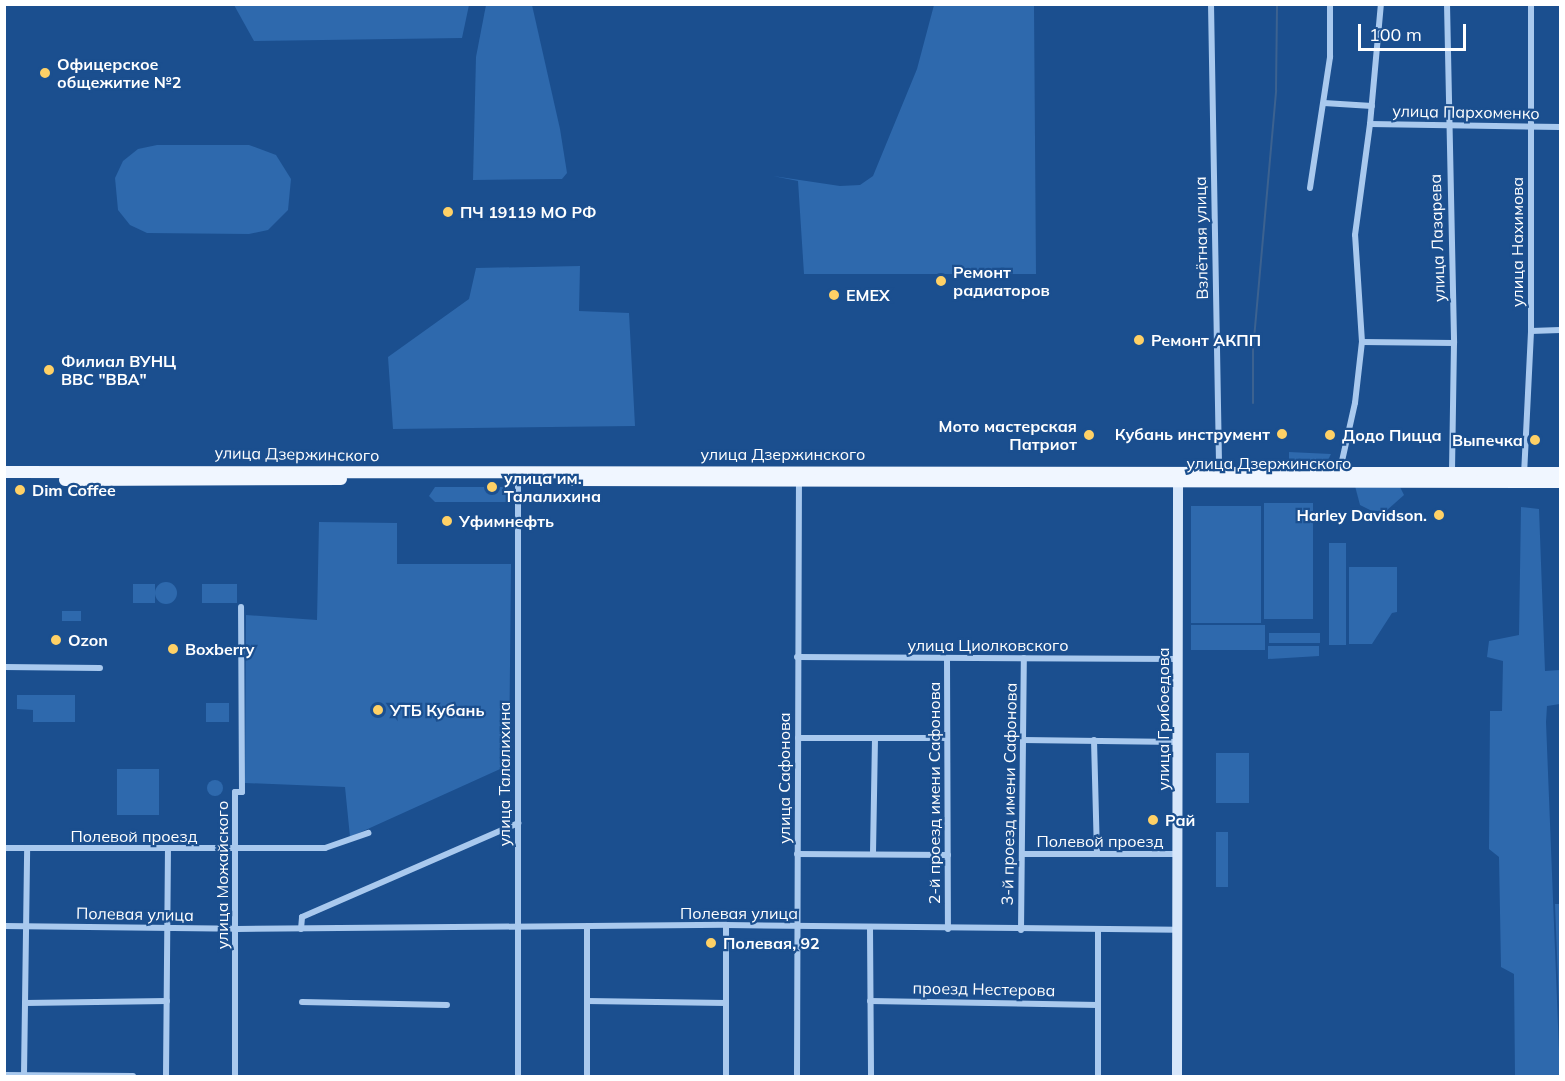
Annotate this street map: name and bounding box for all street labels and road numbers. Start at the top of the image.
street label: улица Пархоменко [1392,101,1540,123]
street label: улица Лазарева [1425,174,1449,302]
street label: Взлётная улица [1190,176,1212,300]
street label: улица Нахимова [1507,177,1527,307]
street label: улица Дзержинского [214,443,380,465]
street label: улица Дзержинского [701,444,865,464]
street label: улица Дзержинского [1187,453,1351,473]
street label: улица Циолковского [908,635,1068,655]
street label: улица Грибоедова [1153,648,1173,790]
street label: 2-й проезд имени Сафонова [924,682,944,904]
street label: 3-й проезд имени Сафонова [997,683,1021,905]
street label: улица Талалихина [494,702,514,846]
street label: улица Сафонова [774,712,794,844]
street label: улица Можайского [212,801,232,949]
street label: Полевой проезд [70,826,198,846]
street label: Полевой проезд [1036,831,1164,851]
street label: Полевая улица [76,903,194,925]
street label: Полевая улица [680,903,798,923]
street label: проезд Нестерова [912,978,1056,1000]

